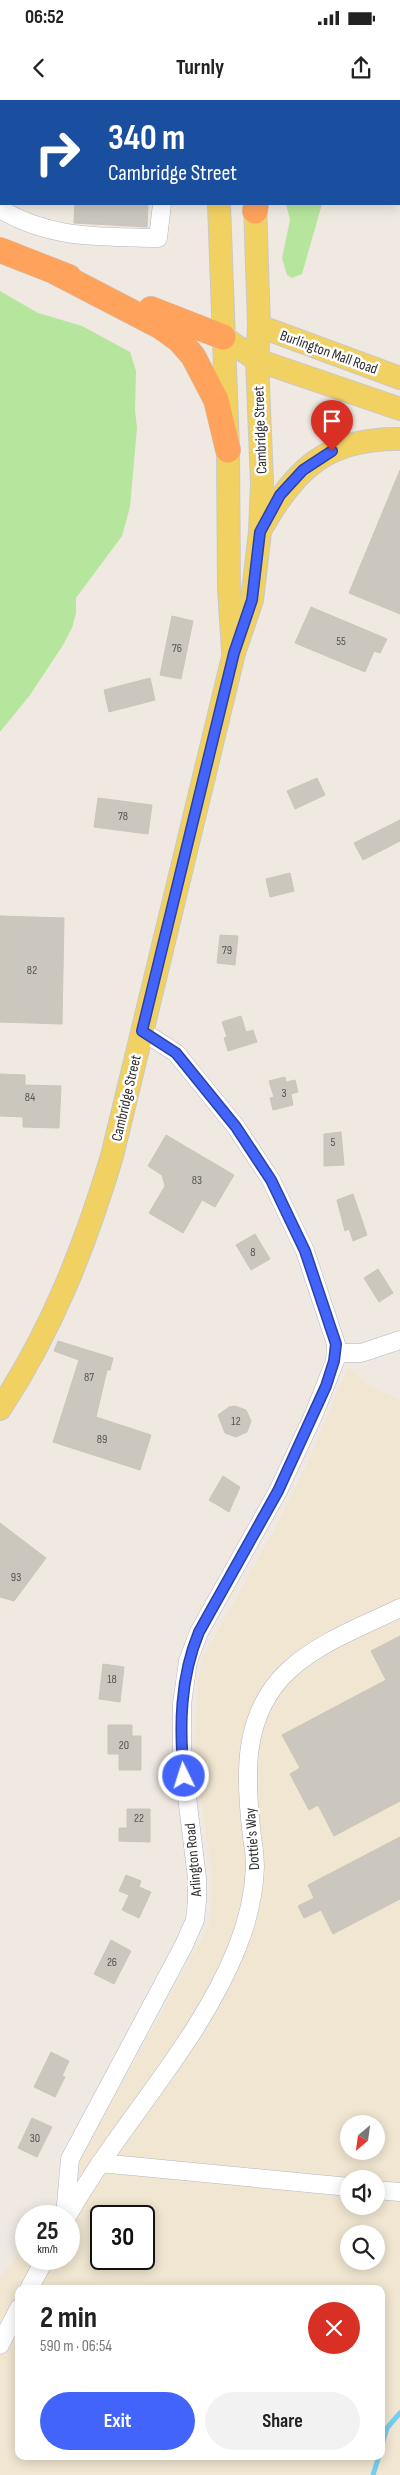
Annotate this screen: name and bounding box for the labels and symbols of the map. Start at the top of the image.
street label: Burlington Mall Road [277,326,380,379]
street label: Cambridge Street [249,385,272,474]
pin [311,400,353,451]
house number: 55 [336,634,346,649]
house number: 76 [172,641,182,656]
house number: 78 [118,809,128,824]
house number: 79 [222,943,232,958]
house number: 82 [27,963,37,978]
street label: Cambridge Street [107,1053,146,1143]
house number: 3 [281,1086,287,1101]
house number: 84 [25,1090,35,1105]
house number: 5 [331,1135,336,1150]
house number: 83 [192,1173,202,1188]
house number: 8 [250,1245,256,1260]
house number: 87 [84,1370,94,1385]
house number: 12 [231,1414,241,1429]
house number: 89 [97,1432,107,1447]
house number: 93 [11,1570,21,1585]
house number: 18 [107,1672,117,1687]
house number: 20 [119,1738,129,1753]
position arrow [157,1749,209,1801]
street label: Dottie's Way [241,1807,264,1871]
house number: 22 [134,1811,144,1826]
street label: Arlington Road [181,1822,206,1899]
house number: 26 [107,1955,117,1970]
north arrow [340,2115,385,2160]
house number: 30 [30,2131,40,2146]
speed limit sign: 30 [90,2205,155,2270]

